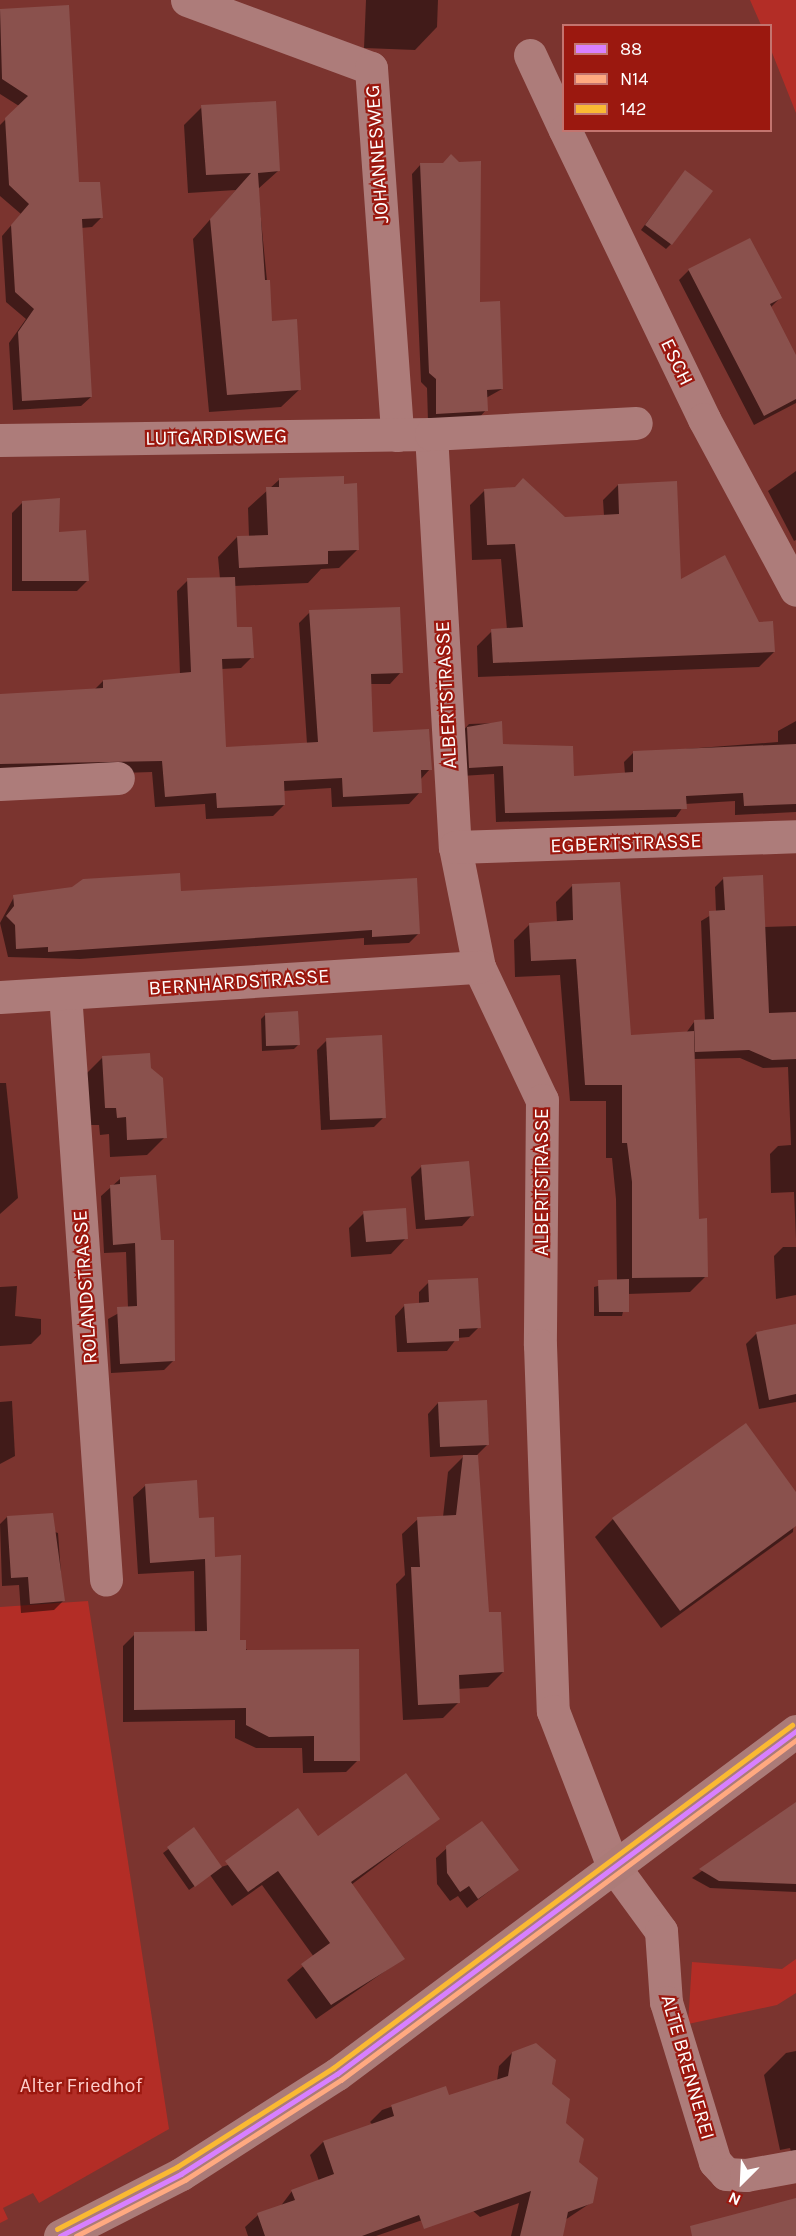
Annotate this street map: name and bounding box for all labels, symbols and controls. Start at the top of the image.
legend [562,24,772,132]
text: 88 [620,38,642,60]
text: N14 [620,68,648,90]
street label: JOHANNESWEG [360,84,394,224]
text: 142 [620,98,646,120]
street label: ESCH [655,335,699,389]
street label: LUTGARDISWEG [145,424,287,450]
street label: ALBERTSTRASSE [430,620,462,770]
street label: EGBERTSTRASSE [550,828,702,858]
street label: BERNHARDSTRASSE [148,964,330,1000]
street label: ALBERTSTRASSE [529,1108,553,1256]
street label: ROLANDSTRASSE [68,1209,102,1365]
street label: ALTE BRENNEREI [656,1992,720,2142]
park label: Alter Friedhof [20,2073,142,2097]
north arrow [712,2152,772,2212]
text: N [725,2188,744,2210]

